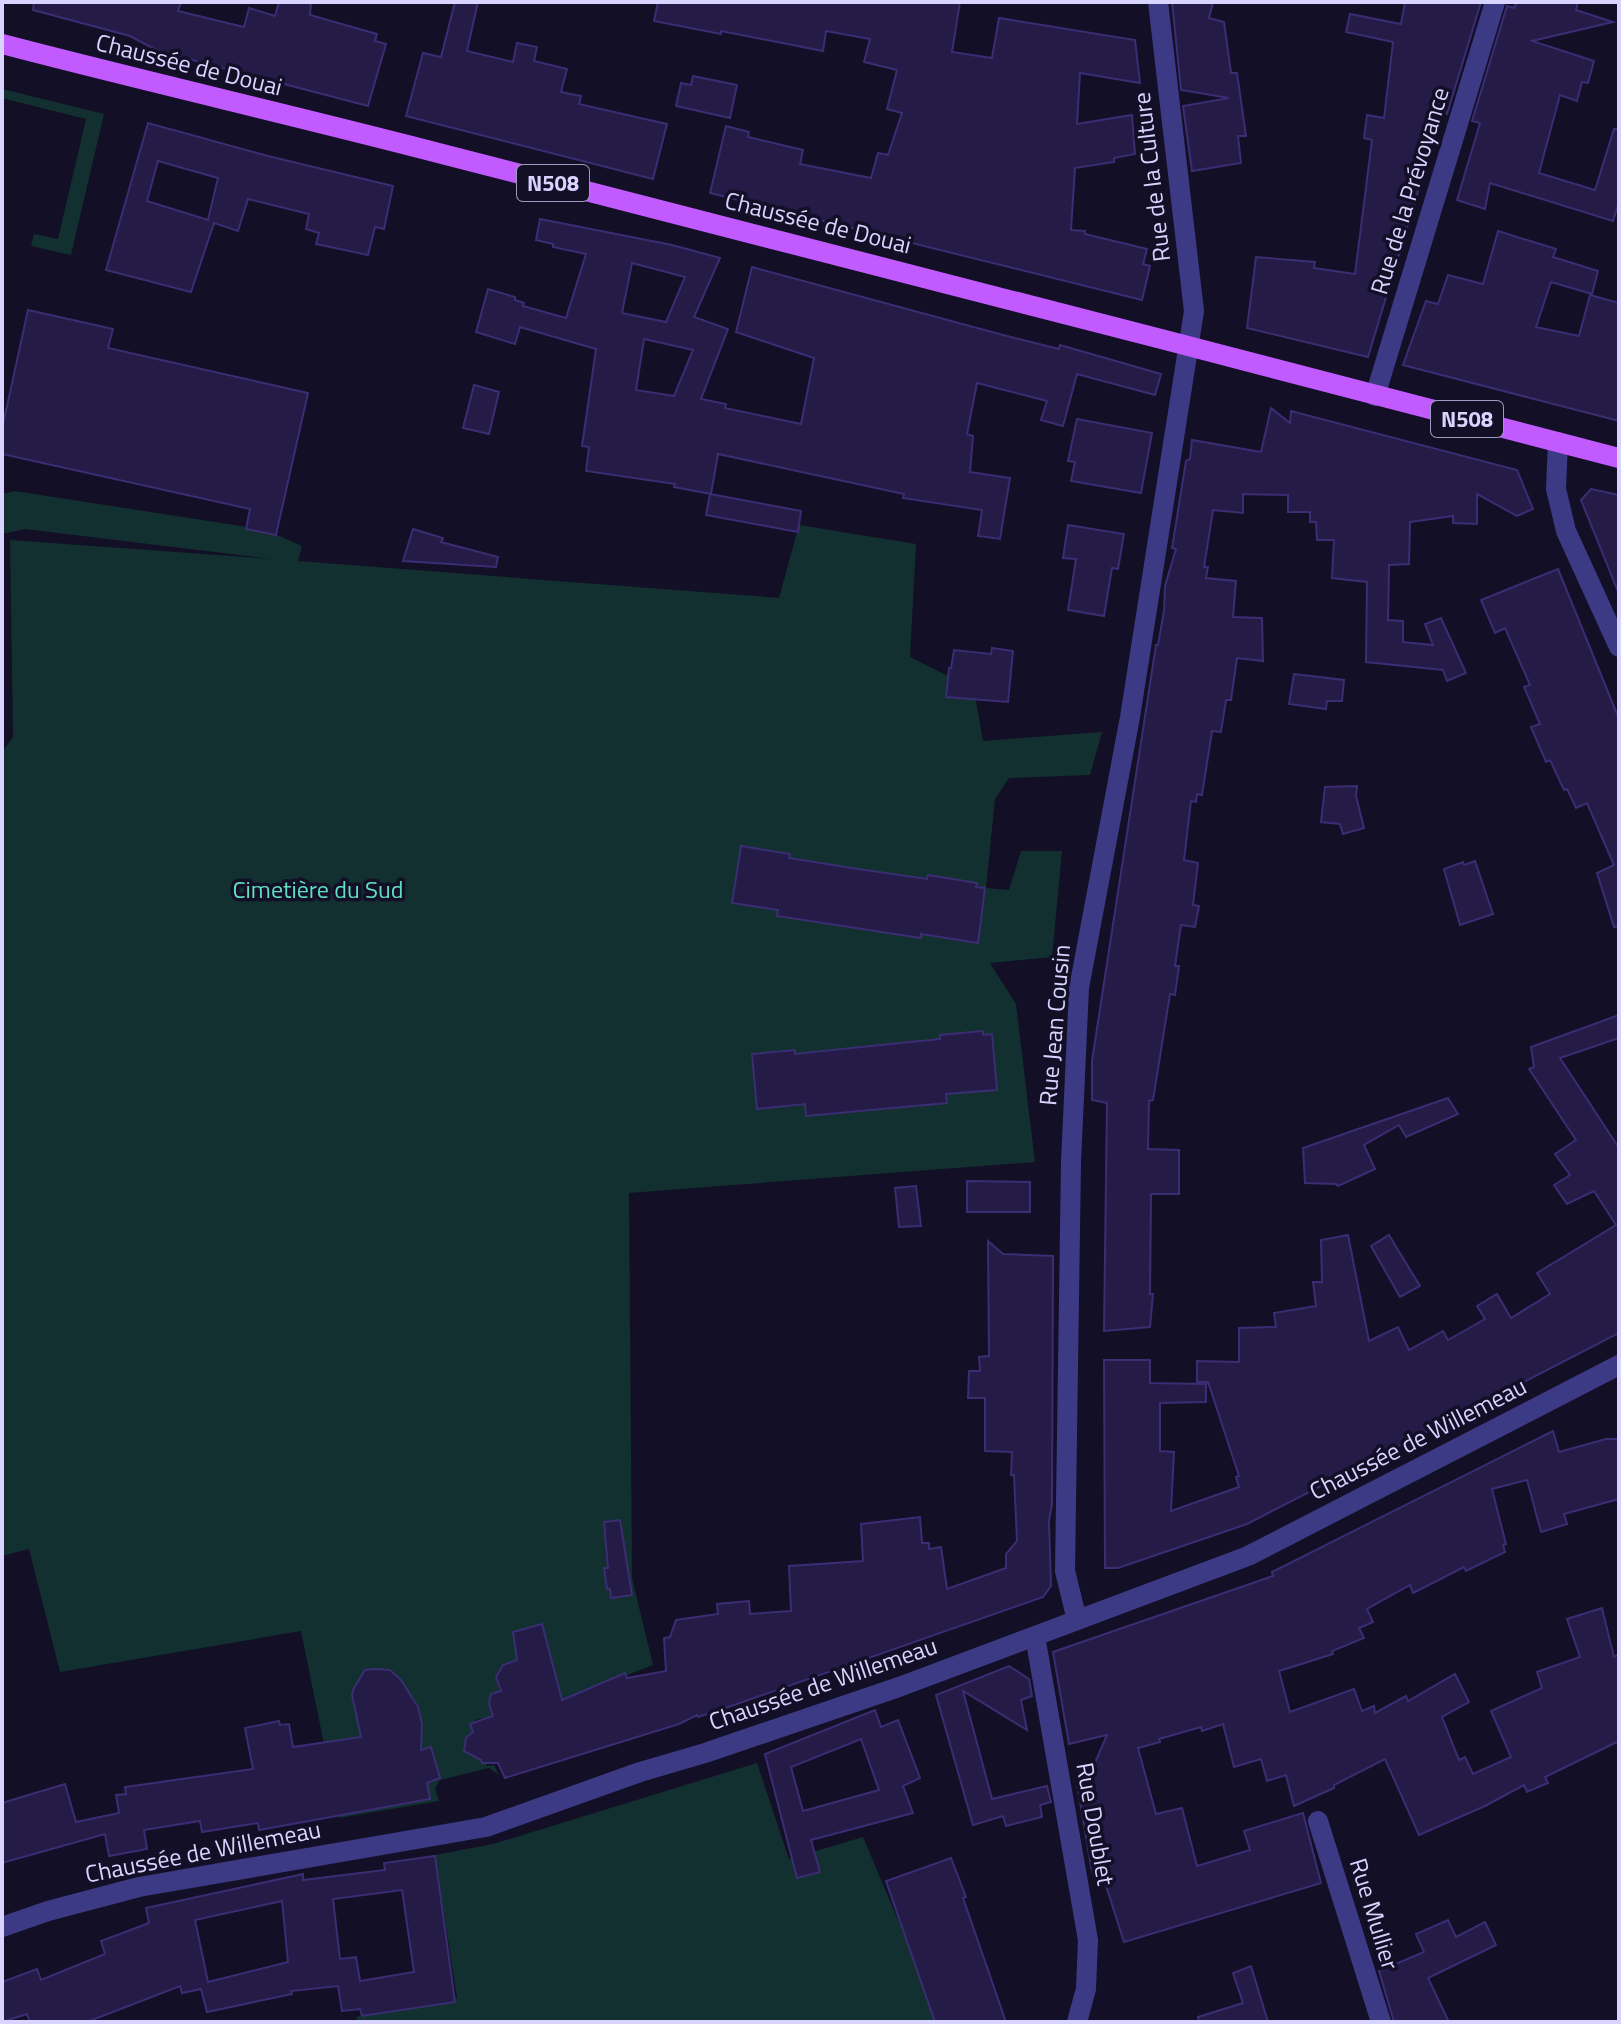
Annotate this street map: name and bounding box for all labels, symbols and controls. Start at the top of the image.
street label: Chaussée de Douai [92,23,286,105]
street label: Rue de la Prévoyance [1360,83,1458,299]
street label: Rue de la Culture [1123,90,1179,264]
road number: N508 [517,165,589,201]
street label: Chaussée de Douai [721,181,915,263]
road number: N508 [1431,401,1503,437]
park label: Cimetière du Sud [233,871,403,907]
street label: Rue Jean Cousin [1029,943,1079,1107]
street label: Chaussée de Willemeau [1303,1368,1532,1508]
street label: Chaussée de Willemeau [704,1627,942,1739]
street label: Rue Doublet [1067,1759,1125,1889]
street label: Chaussée de Willemeau [82,1811,324,1892]
street label: Rue Mullier [1341,1854,1409,1974]

